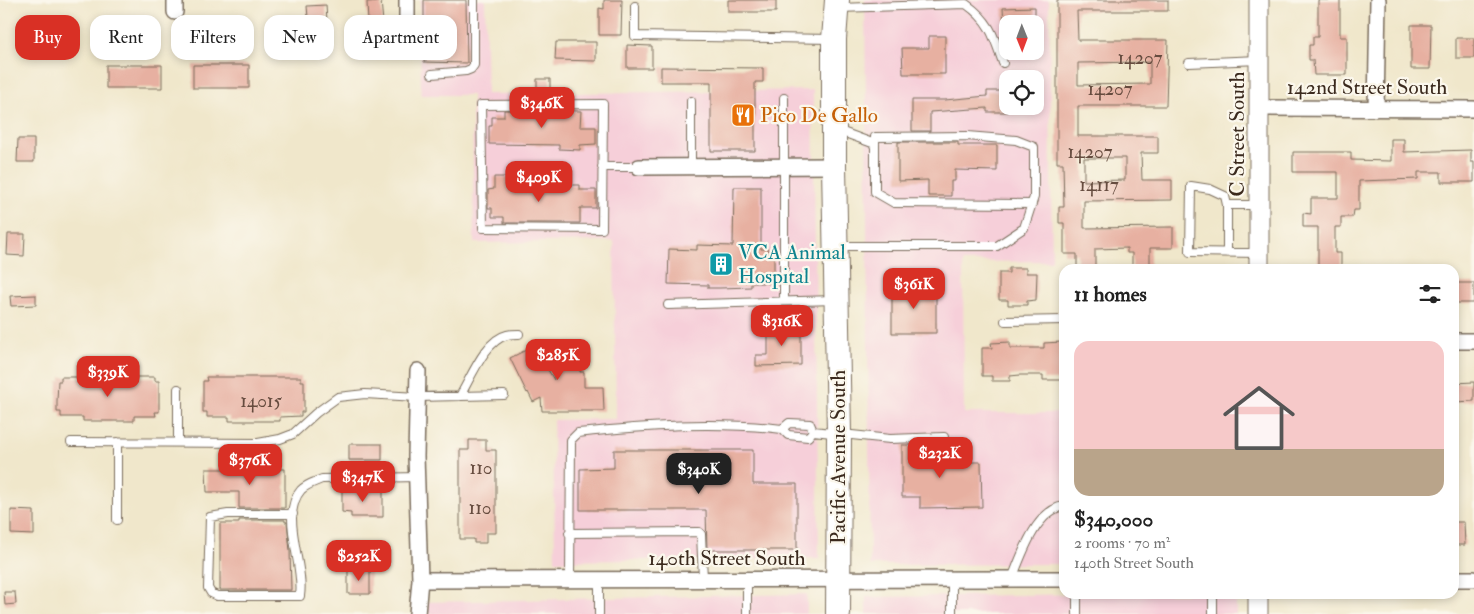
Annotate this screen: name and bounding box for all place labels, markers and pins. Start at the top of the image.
pin: $346K [507,86,577,129]
restaurant icon: Pico De Gallo [730,102,756,128]
place label: Pico De Gallo [760,102,878,129]
pin: $409K [504,160,574,203]
place label: VCA Animal Hospital [738,239,846,290]
building icon: VCA Animal Hospital [708,251,734,277]
pin: $361K [879,268,949,310]
pin: $316K [747,304,817,347]
pin: $285K [523,338,593,381]
pin: $339K [73,356,143,398]
pin: $232K [905,436,975,479]
pin: $376K [215,444,285,486]
pin: $340K [664,452,734,495]
pin: $347K [328,460,398,503]
pin: $252K [324,540,394,582]

